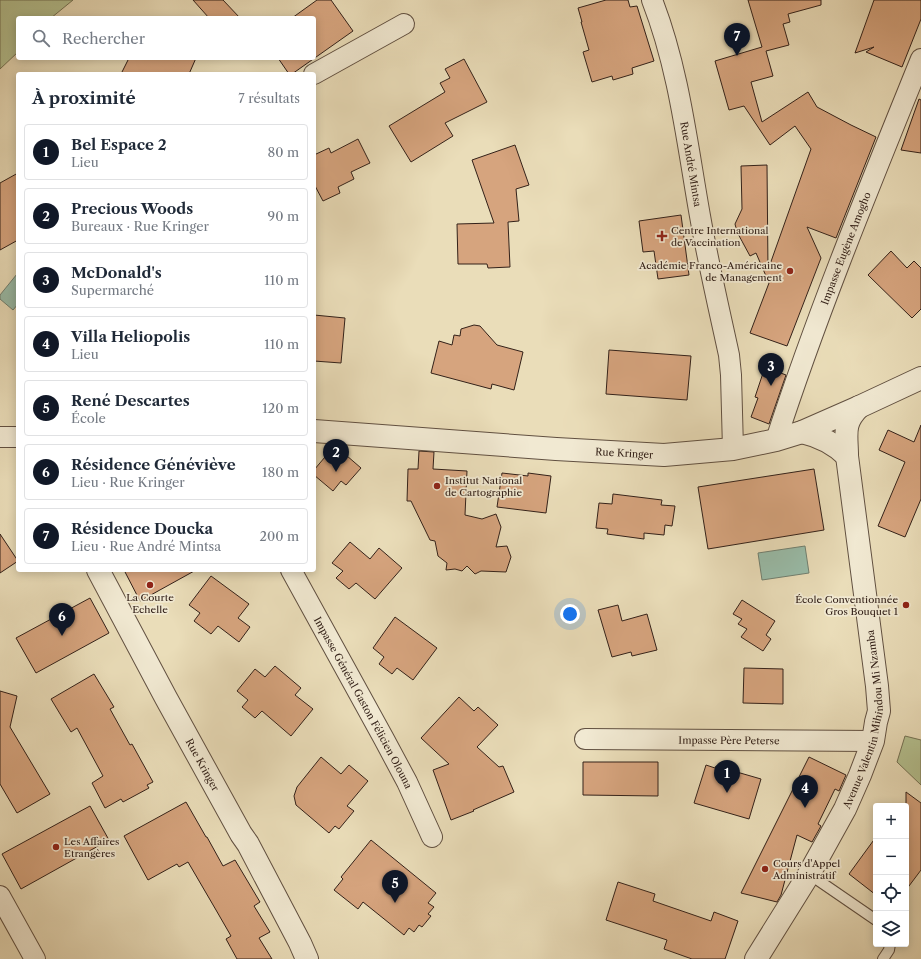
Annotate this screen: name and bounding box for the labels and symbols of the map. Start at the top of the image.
pin: 7 [724,23,750,56]
street label: Rue André Mintsa [677,121,704,208]
street label: Impasse Eugène Amogho [818,190,874,307]
place label: Centre International de Vaccination [671,224,769,249]
marker: Centre International de Vaccination [656,230,668,242]
place label: Académie Franco-Américaine de Management [638,259,782,284]
marker: Académie Franco-Américaine de Management [785,266,795,276]
pin: 3 [758,353,784,386]
pin: 2 [323,439,349,472]
street label: Rue Kringer [595,445,654,461]
place label: Institut National de Cartographie [445,474,522,499]
marker: Institut National de Cartographie [432,481,442,491]
marker: La Courte Echelle [145,580,155,590]
place label: La Courte Echelle [126,591,174,616]
place label: École Conventionnée Gros Bouquet 1 [795,593,899,618]
marker: École Conventionnée Gros Bouquet 1 [901,600,911,610]
pin: 6 [49,603,75,636]
your location [560,604,580,624]
street label: Impasse Général Gaston Félicien Olouna [311,614,415,791]
street label: Avenue Valentin Mihindou Mi Nzamba [840,628,886,812]
street label: Impasse Père Peterse [678,734,780,747]
street label: Rue Kringer [183,736,222,794]
pin: 1 [714,760,740,793]
pin: 4 [792,775,818,808]
place label: Les Affaires Etrangères [64,835,119,860]
marker: Les Affaires Etrangères [51,842,61,852]
place label: Cours d'Appel Administratif [772,857,840,882]
marker: Cours d'Appel Administratif [760,864,770,874]
pin: 5 [382,870,408,903]

